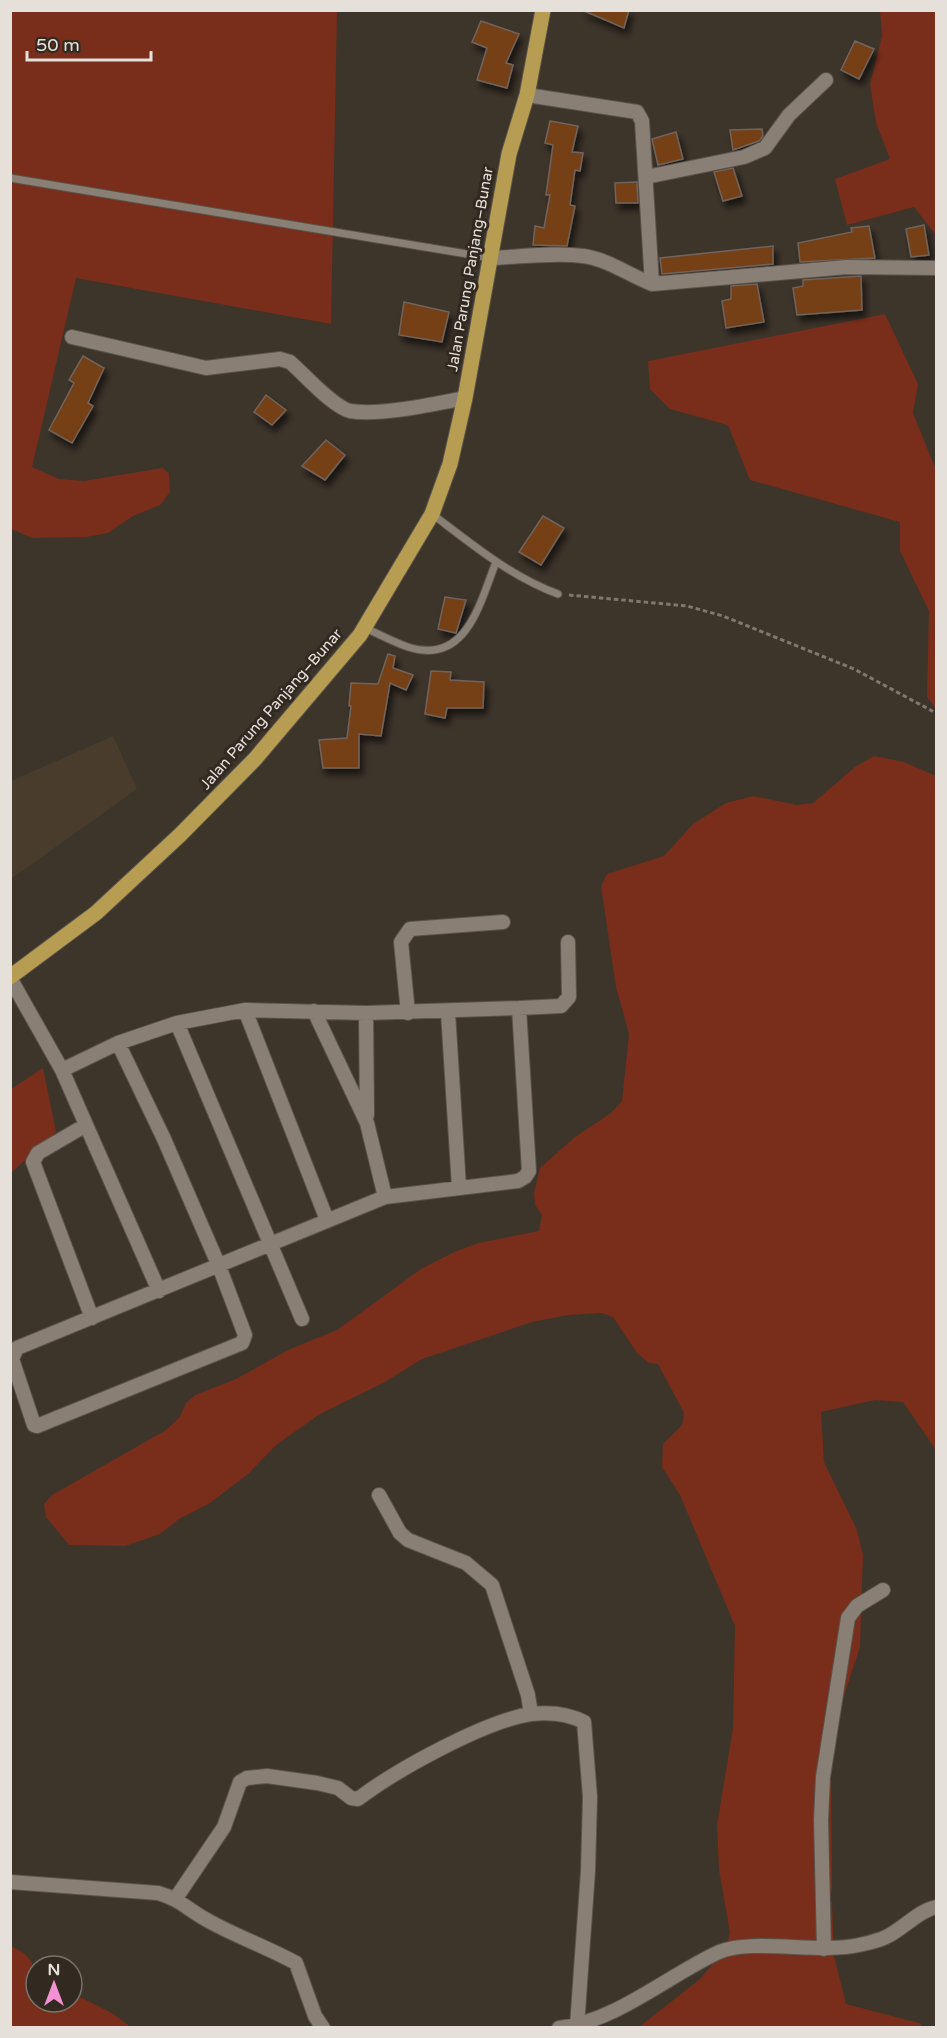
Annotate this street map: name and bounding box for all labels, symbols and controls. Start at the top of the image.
scale bar [27,24,152,62]
text: 50 m [36,34,80,56]
street label: Jalan Parung Panjang–Bunar [443,165,497,373]
street label: Jalan Parung Panjang–Bunar [196,625,346,793]
north arrow [24,1954,84,2014]
text: N [48,1960,60,1980]

